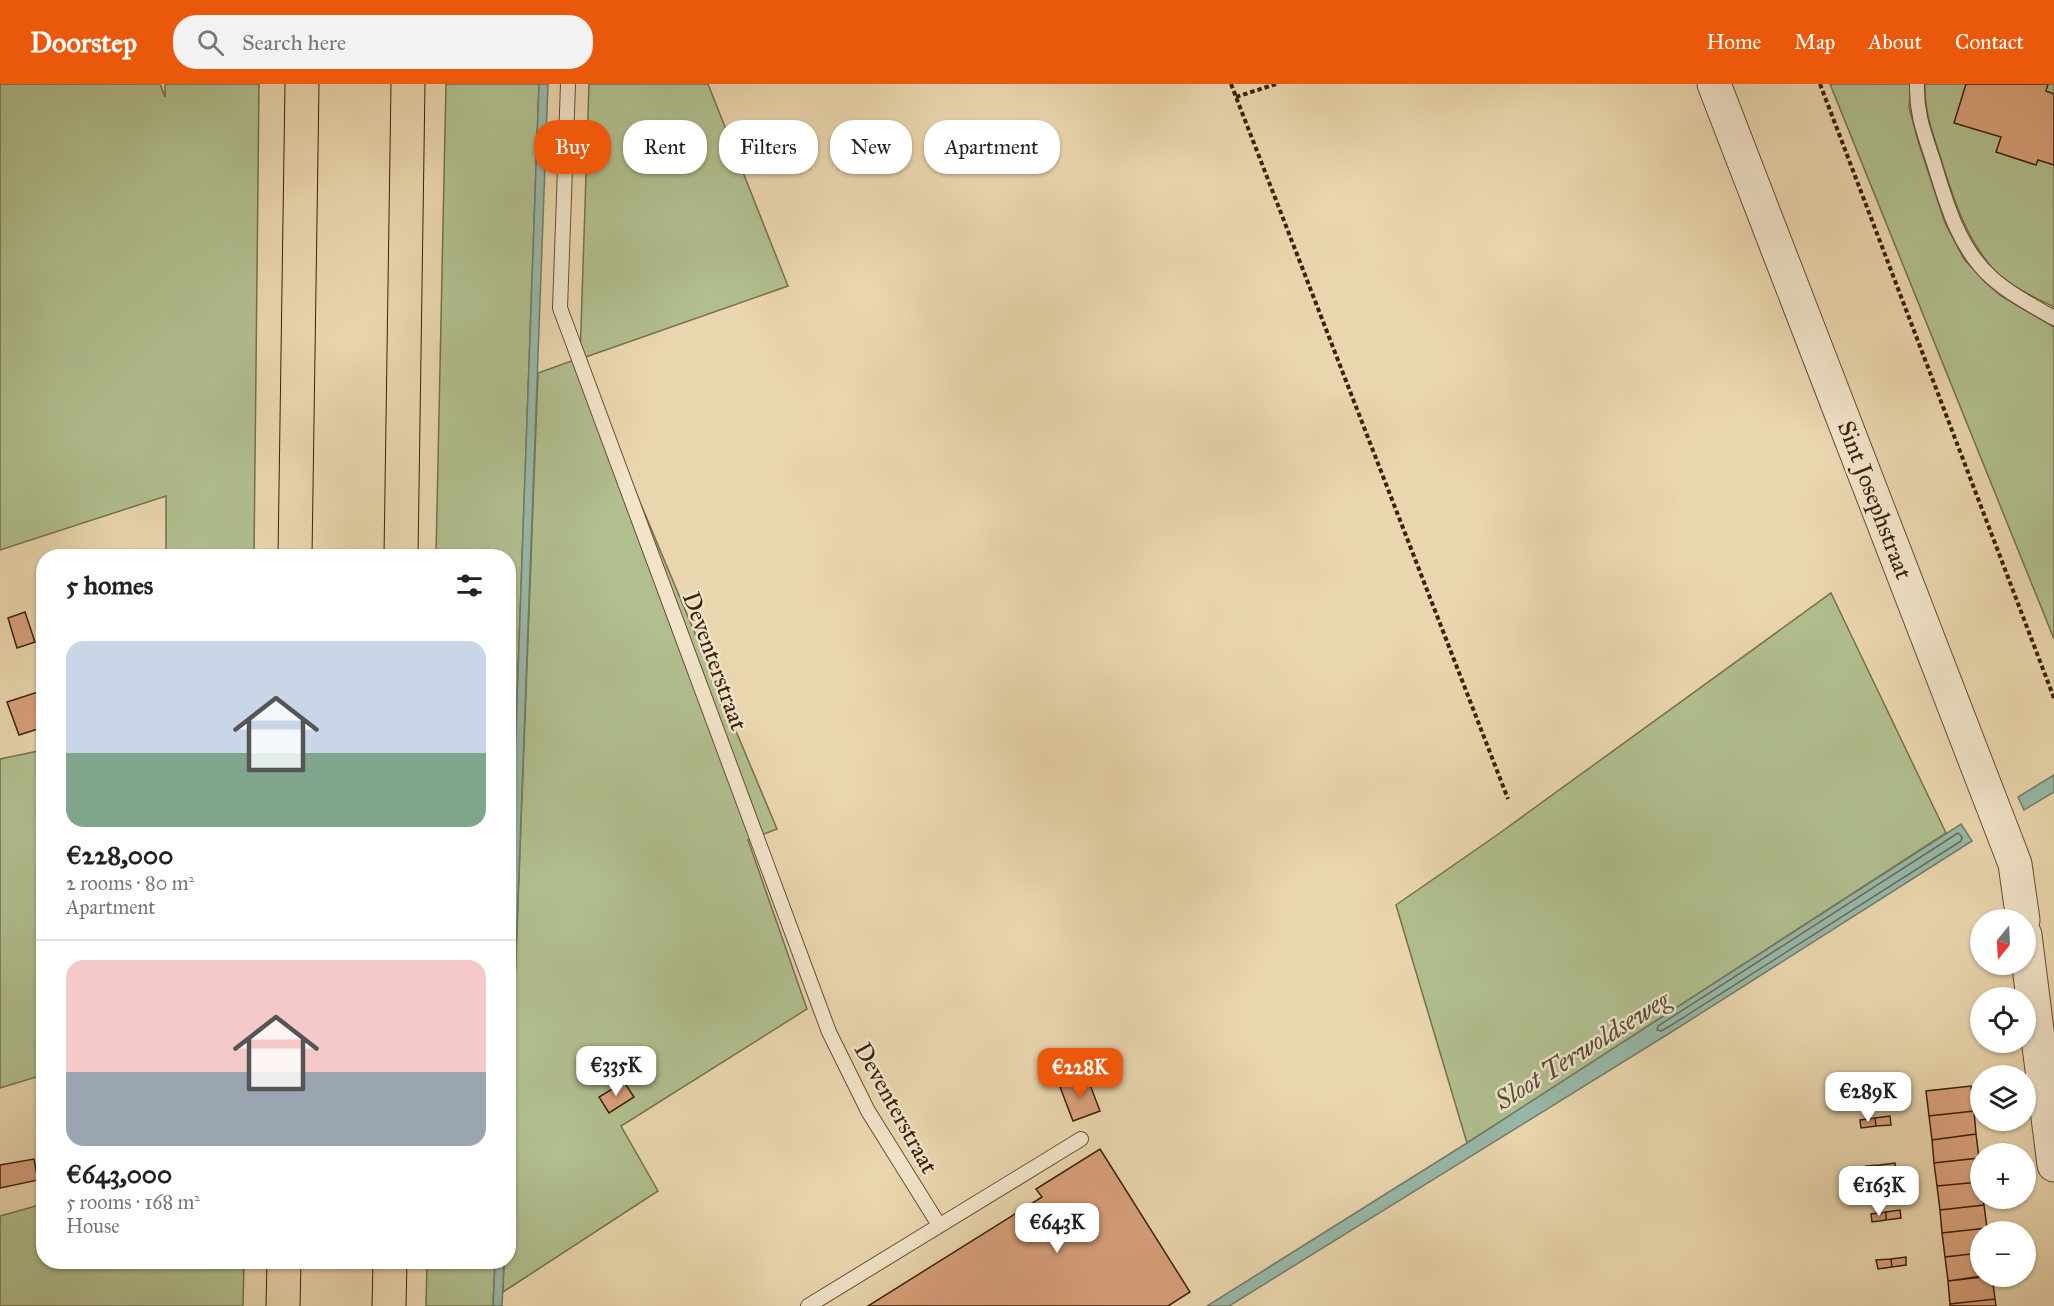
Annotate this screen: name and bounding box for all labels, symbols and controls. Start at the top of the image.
search box [173,15,593,69]
text: Doorstep [30,25,137,60]
icon: search [194,26,227,59]
text: Search here [242,29,346,56]
text: Home [1706,29,1761,55]
text: Map [1794,29,1835,55]
text: About [1868,29,1922,55]
text: Contact [1955,29,2024,55]
chip: Buy [534,120,611,174]
chip: Rent [623,120,707,174]
chip: Filters [719,120,818,174]
chip: New [830,120,912,174]
chip: Apartment [924,120,1060,174]
street label: Sint Josephstraat [1831,416,1919,584]
text: 5 homes [66,569,153,601]
icon: filters [453,569,486,602]
street label: Deventerstraat [676,588,754,735]
icon: home [222,680,330,788]
text: €228,000 [66,839,173,871]
text: 2 rooms · 80 m² [66,871,194,895]
text: Apartment [66,895,155,919]
north arrow [1970,909,2036,975]
map controls [1970,909,2036,1287]
water label: Sloot Terwoldseweg [1488,982,1677,1117]
button: locate [1970,987,2036,1053]
icon: home [222,999,330,1107]
street label: Deventerstraat [848,1037,945,1179]
pin: €335K [574,1046,658,1097]
pin: €228K [1038,1048,1122,1099]
text: €335K [590,1053,642,1077]
text: €228K [1052,1055,1108,1079]
button: layers [1970,1065,2036,1131]
pin: €289K [1826,1072,1910,1123]
text: €289K [1839,1079,1897,1103]
button: + [1970,1143,2036,1209]
text: €643,000 [66,1158,172,1190]
pin: €163K [1837,1166,1921,1217]
text: €163K [1853,1173,1905,1197]
text: 5 rooms · 168 m² [66,1190,200,1214]
pin: €643K [1015,1203,1099,1254]
text: €643K [1029,1210,1085,1234]
text: House [66,1214,120,1238]
button: − [1970,1221,2036,1287]

